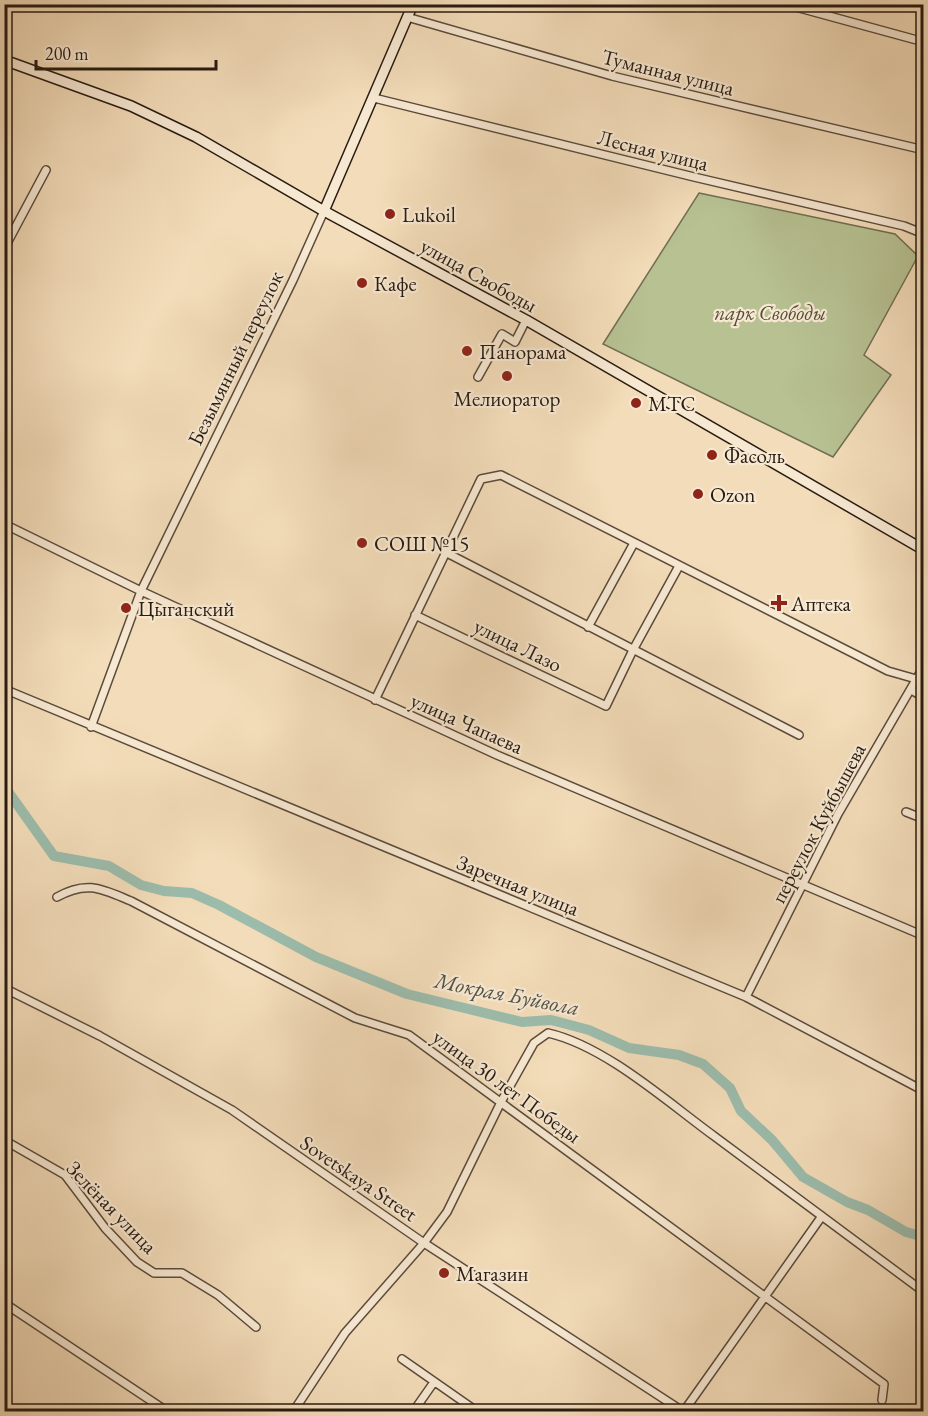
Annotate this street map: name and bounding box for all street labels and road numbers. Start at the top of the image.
street label: Туманная улица [599,43,738,102]
street label: Лесная улица [595,123,712,177]
street label: улица Свободы [416,232,542,318]
street label: Безымянный переулок [181,266,289,450]
street label: улица Лазо [469,612,567,678]
street label: улица Чапаева [407,686,528,760]
street label: переулок Куйбышева [764,738,872,908]
street label: Заречная улица [453,848,584,922]
street label: улица 30 лет Победы [427,1023,587,1149]
street label: Sovetskaya Street [295,1129,423,1227]
street label: Зелёная улица [61,1155,164,1260]

